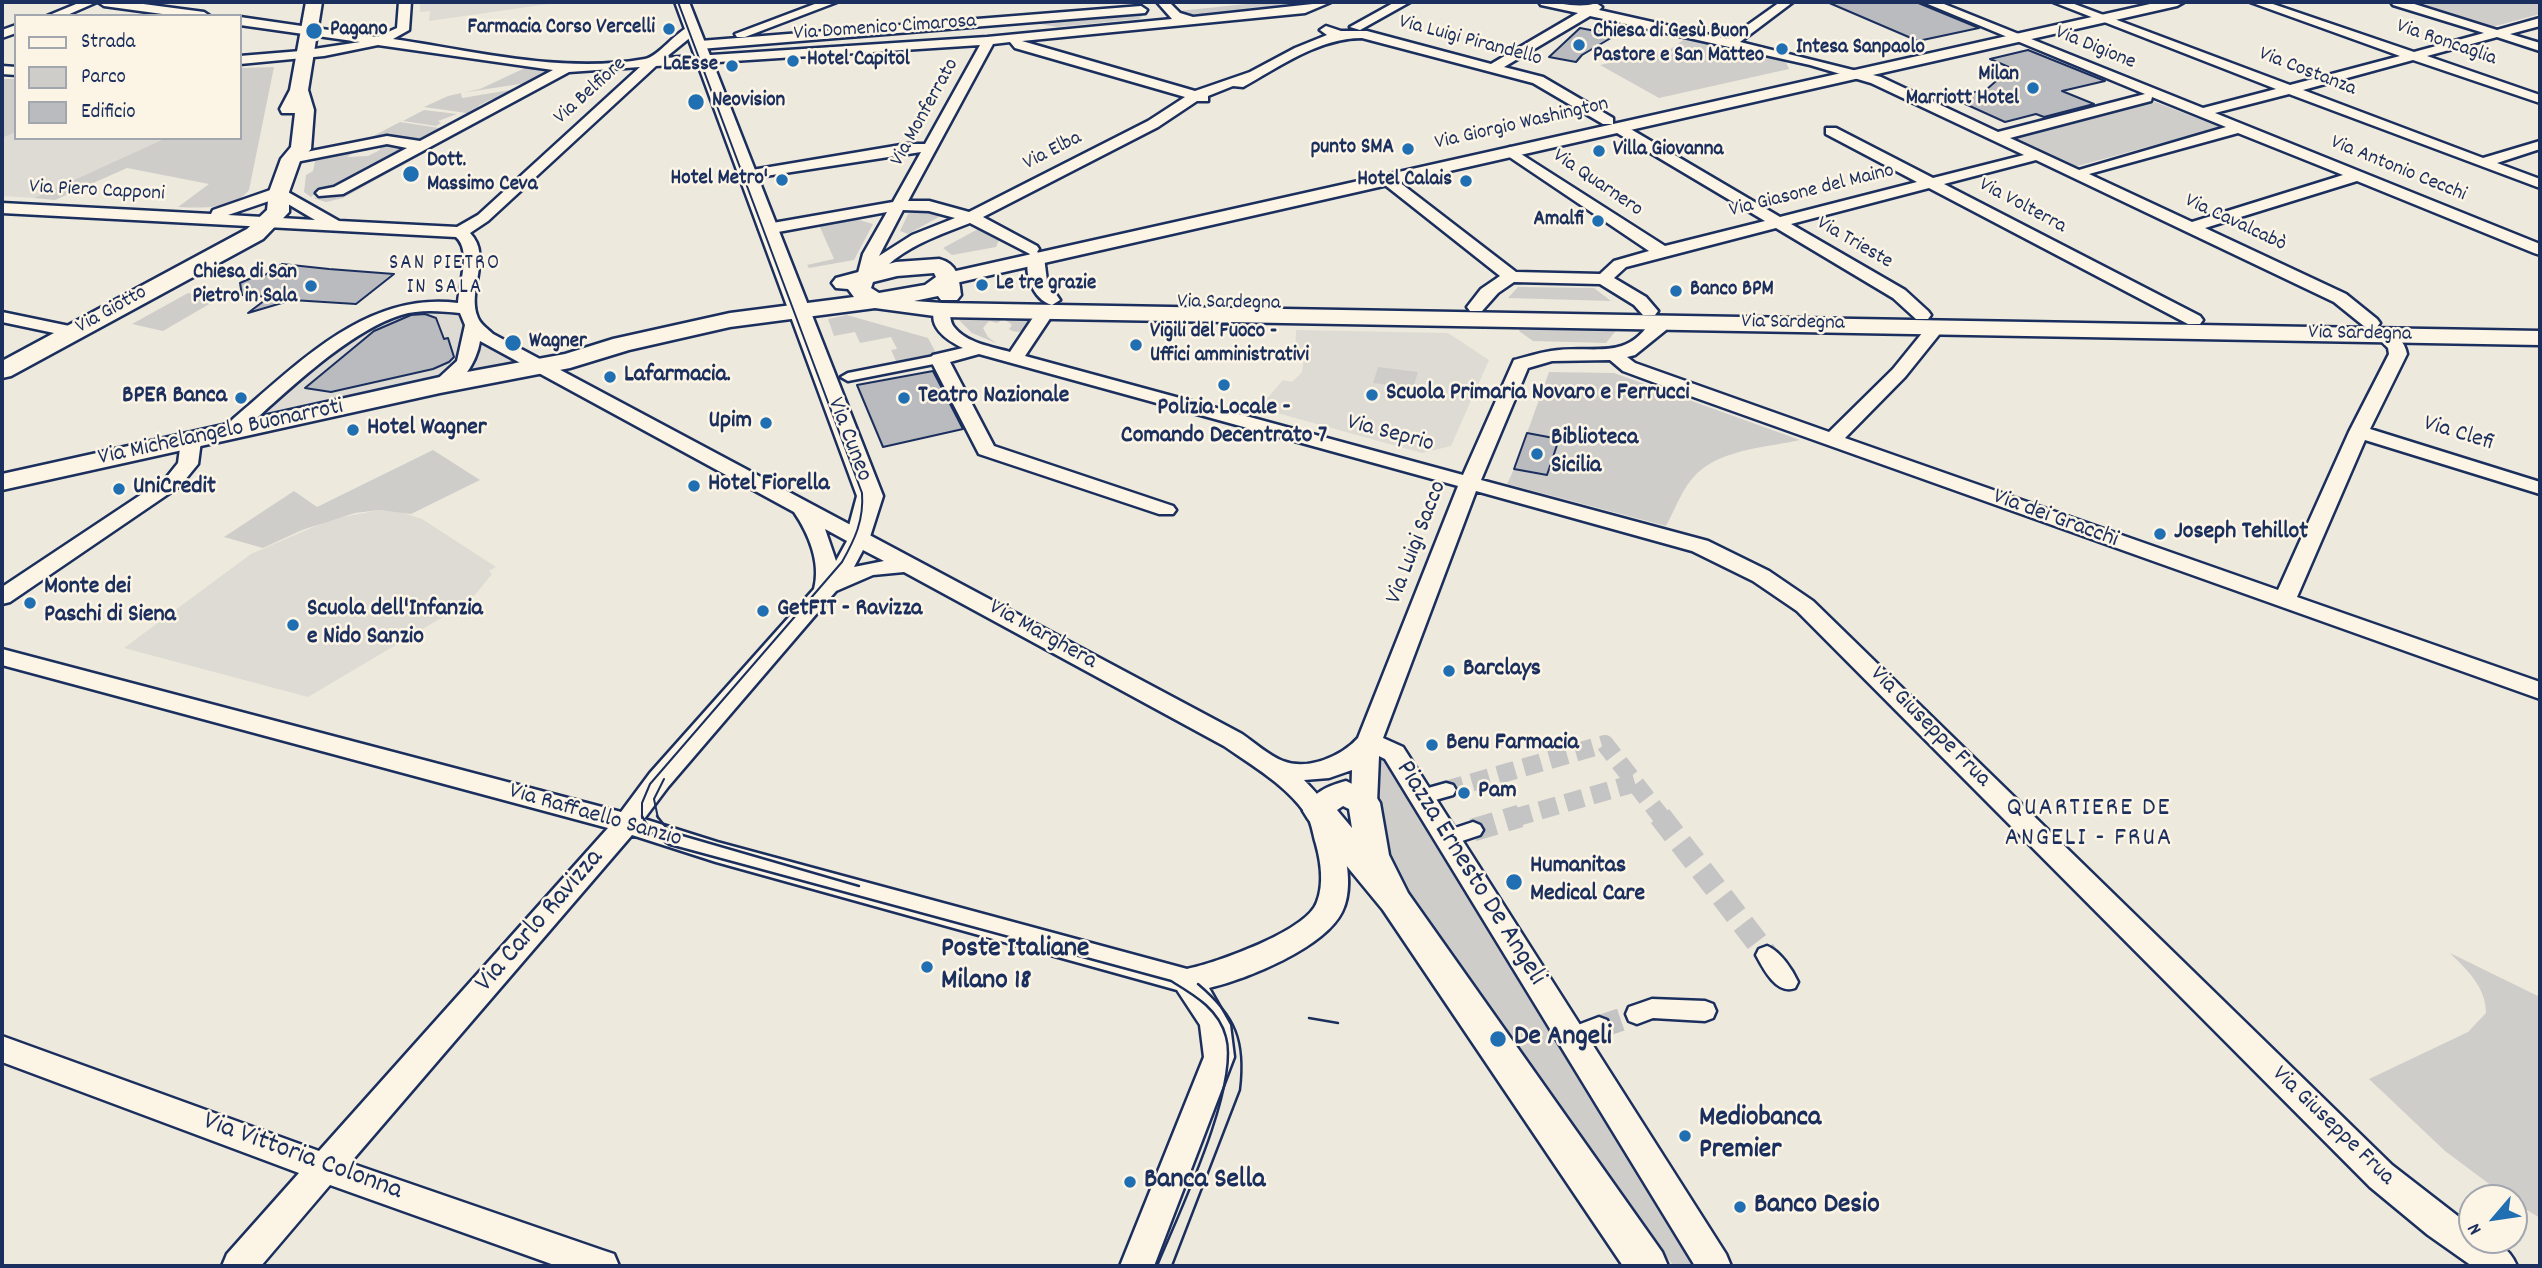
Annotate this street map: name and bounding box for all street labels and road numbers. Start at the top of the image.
street label: Via Domenico Cimarosa [793,10,977,48]
street label: Via Luigi Pirandello [1396,11,1544,73]
street label: Via Roncaglia [2393,15,2499,73]
street label: Via Digione [2051,21,2139,77]
street label: Via Costanza [2255,43,2359,103]
street label: Via Belfiore [550,53,632,131]
street label: Via Monferrato [886,55,966,171]
street label: Via Giorgio Washington [1433,93,1611,157]
street label: Via Elba [1020,127,1086,177]
street label: Via Antonio Cecchi [2326,131,2470,209]
street label: Via Quarnero [1547,145,1647,223]
street label: Via Giasone del Maino [1727,159,1897,225]
street label: Via Volterra [1974,173,2070,241]
street label: Via Piero Capponi [29,176,165,208]
street label: Via Cavalcabò [2180,190,2290,258]
street label: Via Trieste [1811,212,1897,276]
street label: Via Giotto [72,281,152,341]
street label: Via Sardegna [1177,291,1281,317]
street label: Via Sardegna [1741,311,1845,337]
street label: Via Sardegna [2308,322,2412,348]
street label: Via Michelangelo Buonarroti [96,394,346,474]
street label: Via Cuneo [819,394,877,486]
street label: Via Seprio [1343,410,1437,460]
street label: Via Clefi [2419,411,2497,459]
street label: Via Luigi Sacco [1381,477,1455,609]
street label: Via dei Gracchi [1988,484,2122,556]
street label: Via Marghera [983,595,1101,677]
street label: Via Giuseppe Frua [1862,661,1996,795]
street label: Piazza Ernesto De Angeli [1386,755,1552,993]
street label: Via Raffaello Sanzio [505,779,685,855]
street label: Via Carlo Ravizza [470,843,612,1001]
street label: Via Giuseppe Frua [2265,1061,2399,1193]
street label: Via Vittoria Colonna [198,1106,406,1210]

